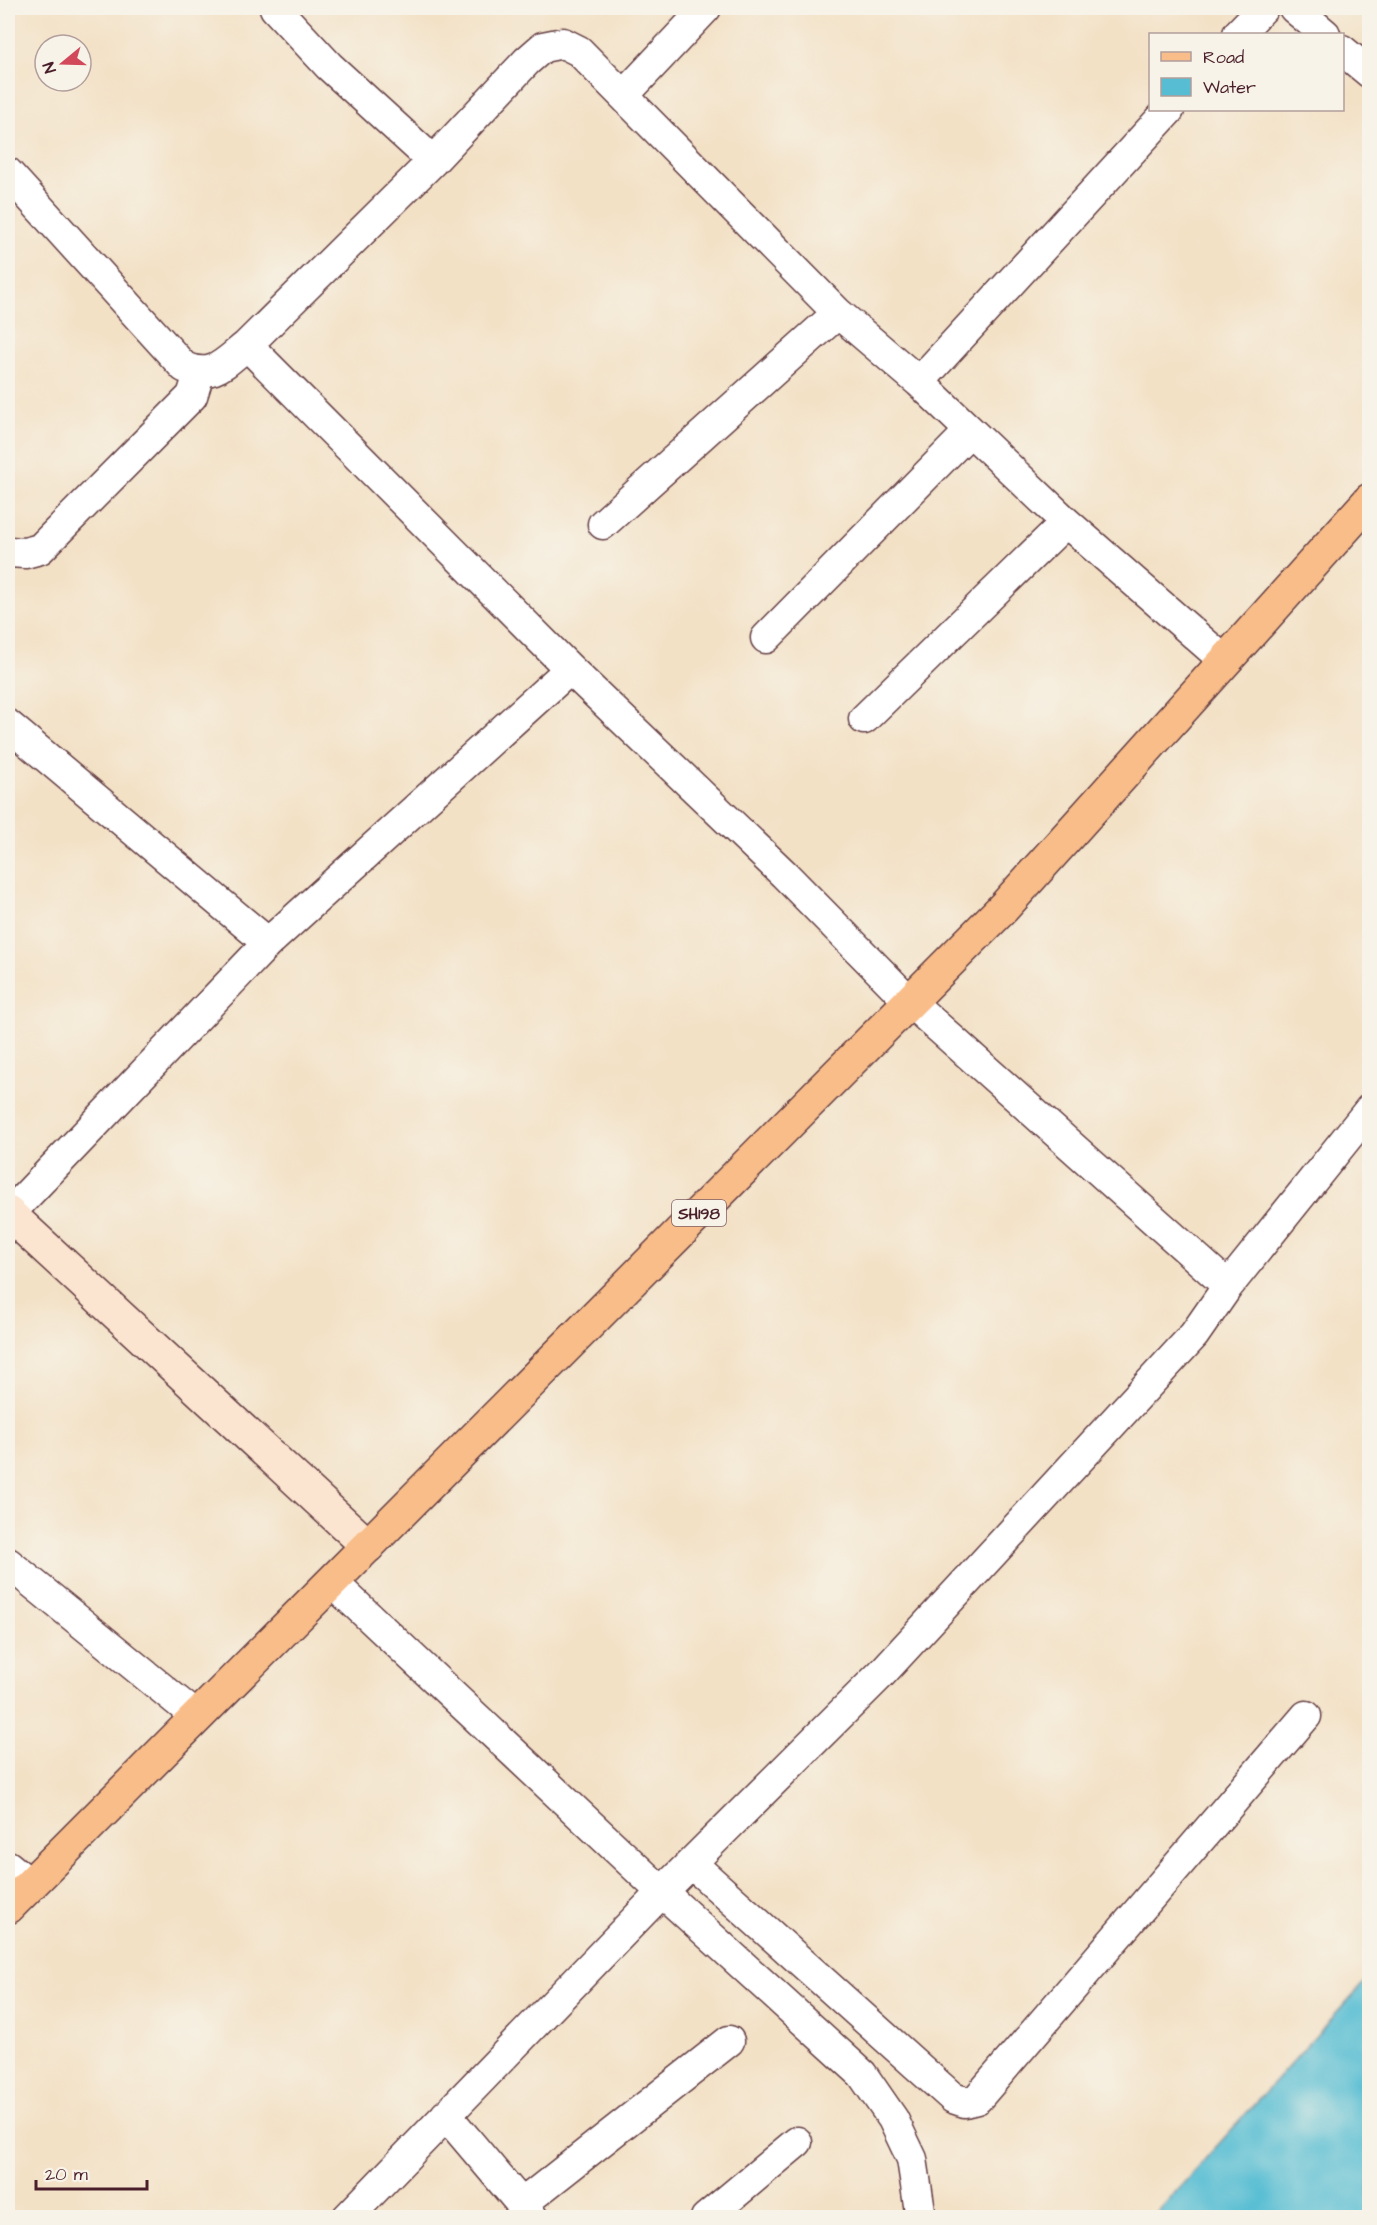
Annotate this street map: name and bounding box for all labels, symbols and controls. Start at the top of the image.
north arrow [33,33,93,93]
legend [1149,33,1344,111]
text: Road [1203,45,1244,70]
text: N [38,59,62,76]
text: Water [1203,75,1256,100]
road number: SH198 [672,1200,726,1226]
scale bar [36,2153,147,2191]
text: 20 m [45,2162,88,2187]

